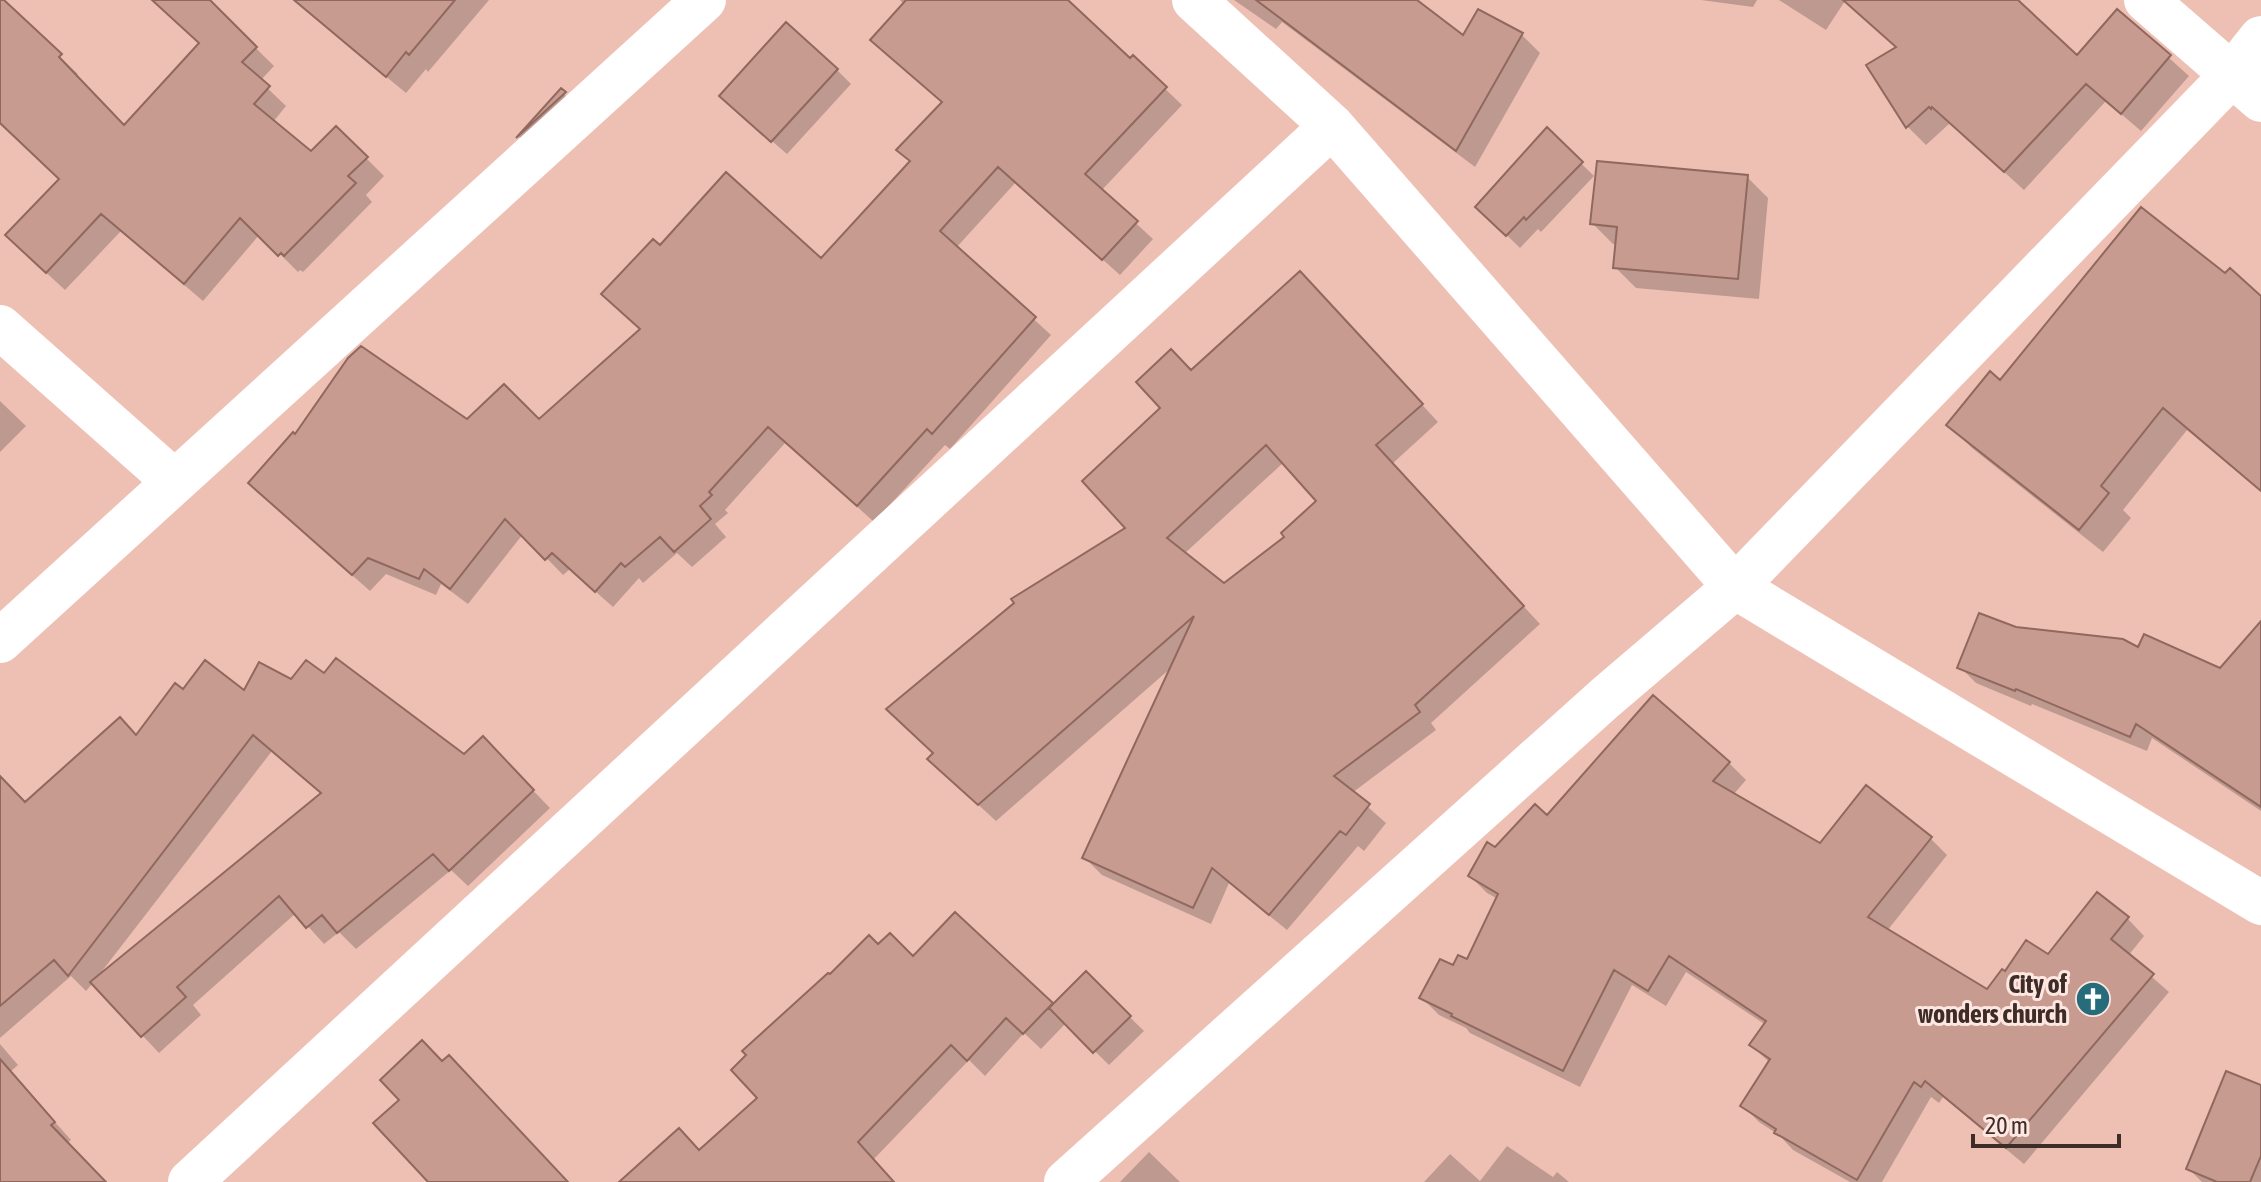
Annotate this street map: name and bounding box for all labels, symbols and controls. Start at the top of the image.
place label: City of wonders church [1918,969,2068,1029]
church icon: City of wonders church [2074,980,2112,1018]
scale bar [1973,1098,2119,1148]
text: 20 m [1985,1112,2028,1139]

